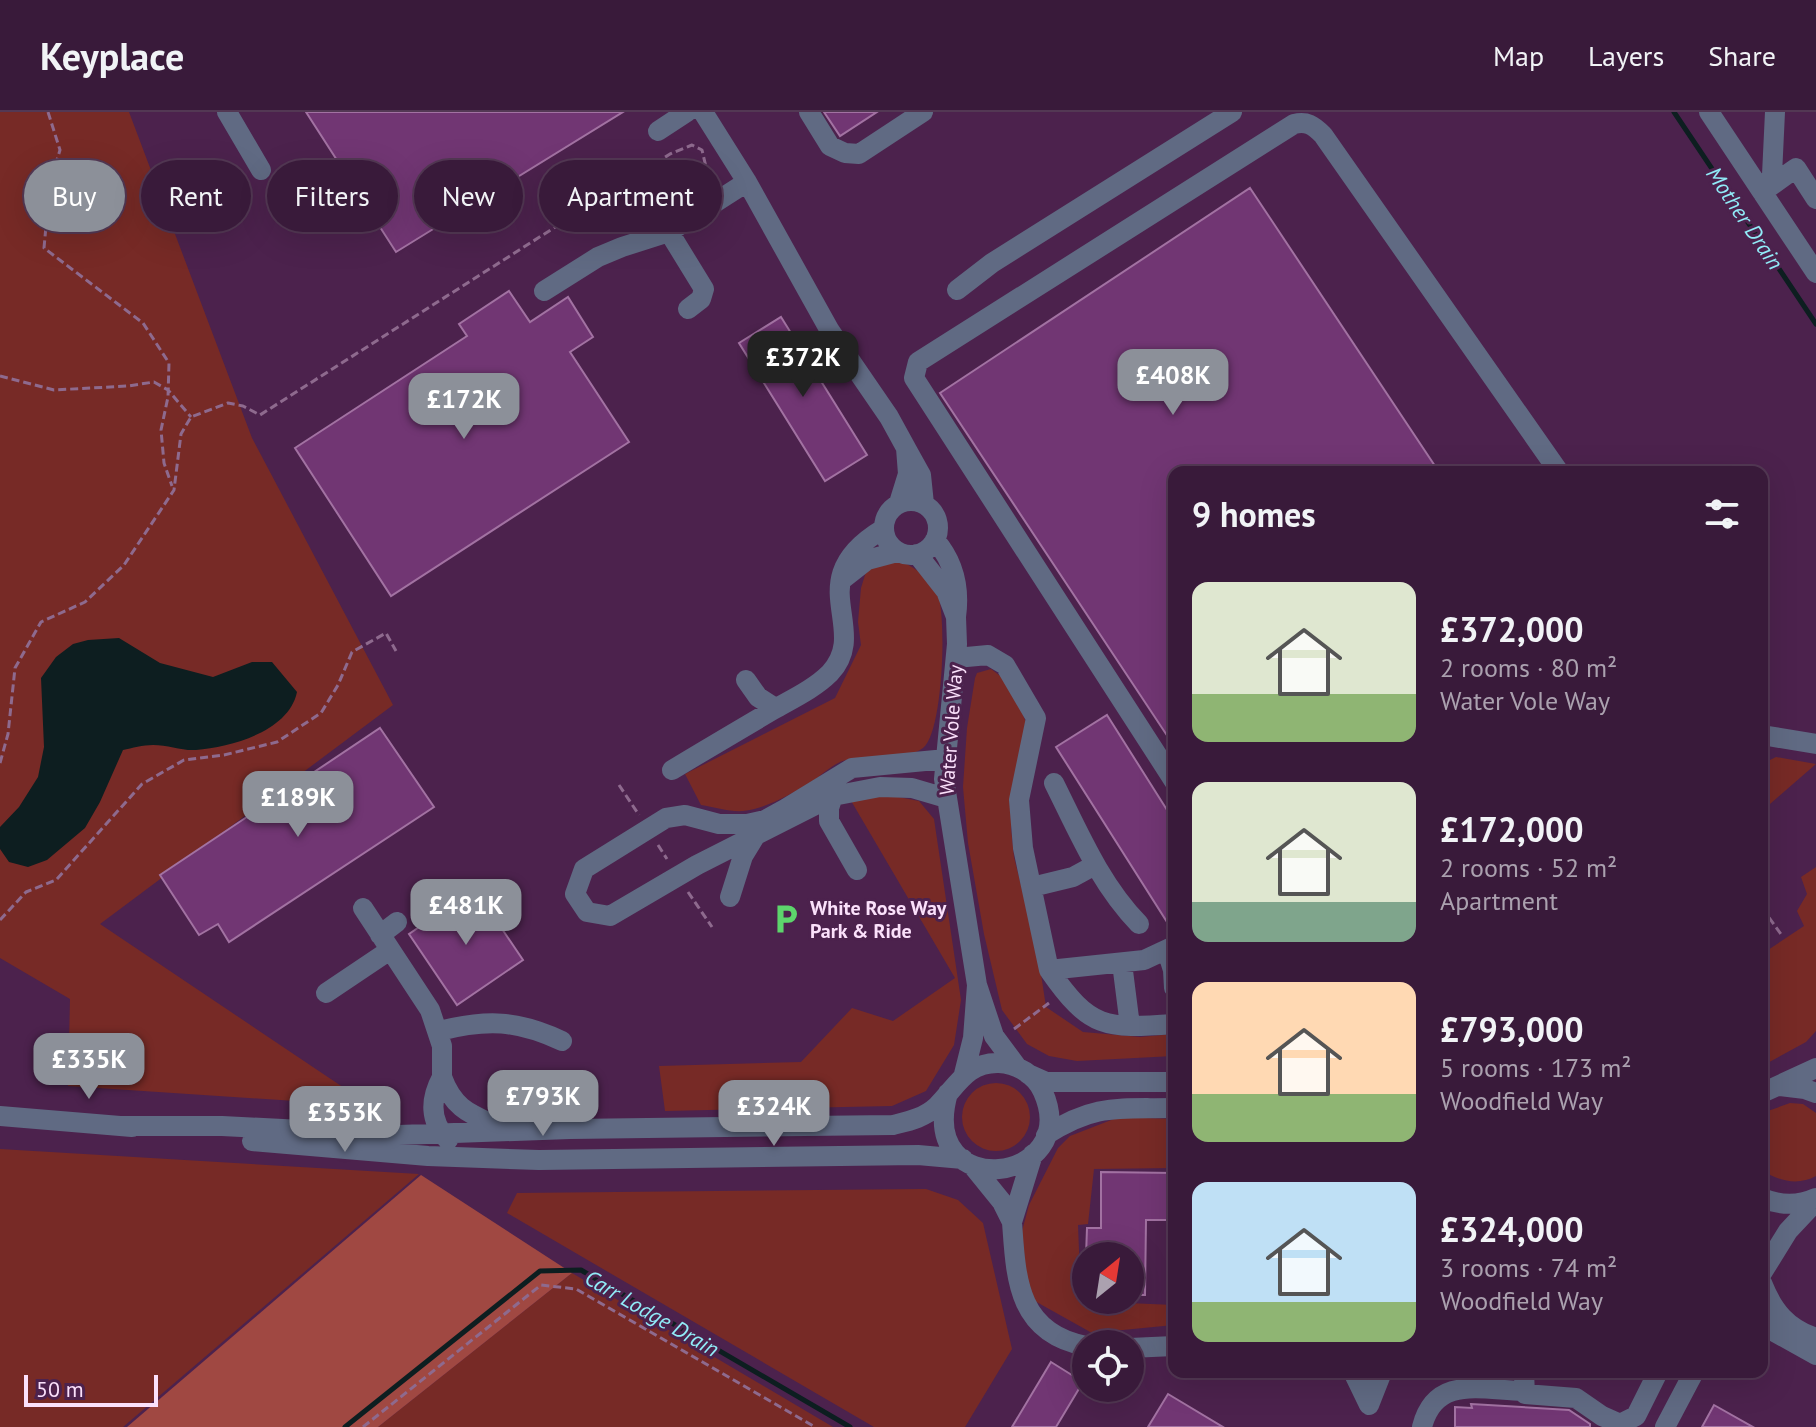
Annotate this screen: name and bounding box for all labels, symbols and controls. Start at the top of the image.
text: Keyplace [40,31,184,80]
text: Map [1493,37,1544,74]
text: Layers [1588,37,1664,74]
text: Share [1708,37,1776,74]
chip: Buy [24,160,125,232]
chip: Rent [141,160,251,232]
chip: Filters [267,160,398,232]
chip: New [414,160,523,232]
chip: Apartment [539,160,722,232]
water label: Mother Drain [1700,161,1790,275]
pin: £372K [747,331,859,399]
text: £372K [765,340,841,373]
pin: £408K [1117,349,1229,417]
text: £408K [1135,358,1211,391]
pin: £172K [408,373,520,441]
text: £172K [426,382,502,415]
text: 9 homes [1192,492,1316,536]
icon: filters [1700,492,1744,536]
text: £372,000 [1440,607,1584,651]
icon: home [1256,614,1352,710]
text: 2 rooms · 80 m² [1440,651,1617,684]
street label: Water Vole Way [933,663,969,796]
text: Water Vole Way [1440,684,1610,717]
pin: £189K [242,771,354,839]
text: £189K [260,780,336,813]
text: £172,000 [1440,807,1584,851]
icon: home [1256,814,1352,910]
text: 2 rooms · 52 m² [1440,851,1617,884]
pin: £481K [410,879,522,947]
text: Apartment [1440,884,1558,917]
text: £481K [428,888,504,921]
place label: White Rose Way Park & Ride [810,895,947,944]
parking icon: White Rose Way Park & Ride [769,902,803,936]
text: £793,000 [1440,1007,1584,1051]
icon: home [1256,1014,1352,1110]
pin: £335K [33,1033,145,1101]
text: £335K [51,1042,127,1075]
text: 5 rooms · 173 m² [1440,1051,1632,1084]
pin: £793K [487,1070,599,1138]
text: £793K [505,1079,581,1112]
pin: £324K [718,1080,830,1148]
text: Woodfield Way [1440,1084,1603,1117]
pin: £353K [289,1086,401,1154]
text: £324K [736,1089,812,1122]
text: £353K [307,1095,383,1128]
text: £324,000 [1440,1207,1584,1251]
icon: home [1256,1214,1352,1310]
north arrow [1072,1242,1144,1314]
map controls [1072,1242,1144,1402]
text: 3 rooms · 74 m² [1440,1251,1617,1284]
water label: Carr Lodge Drain [580,1263,724,1363]
text: Woodfield Way [1440,1284,1603,1317]
button: locate [1072,1330,1144,1402]
scale bar [24,1371,158,1407]
text: 50 m [36,1375,84,1403]

